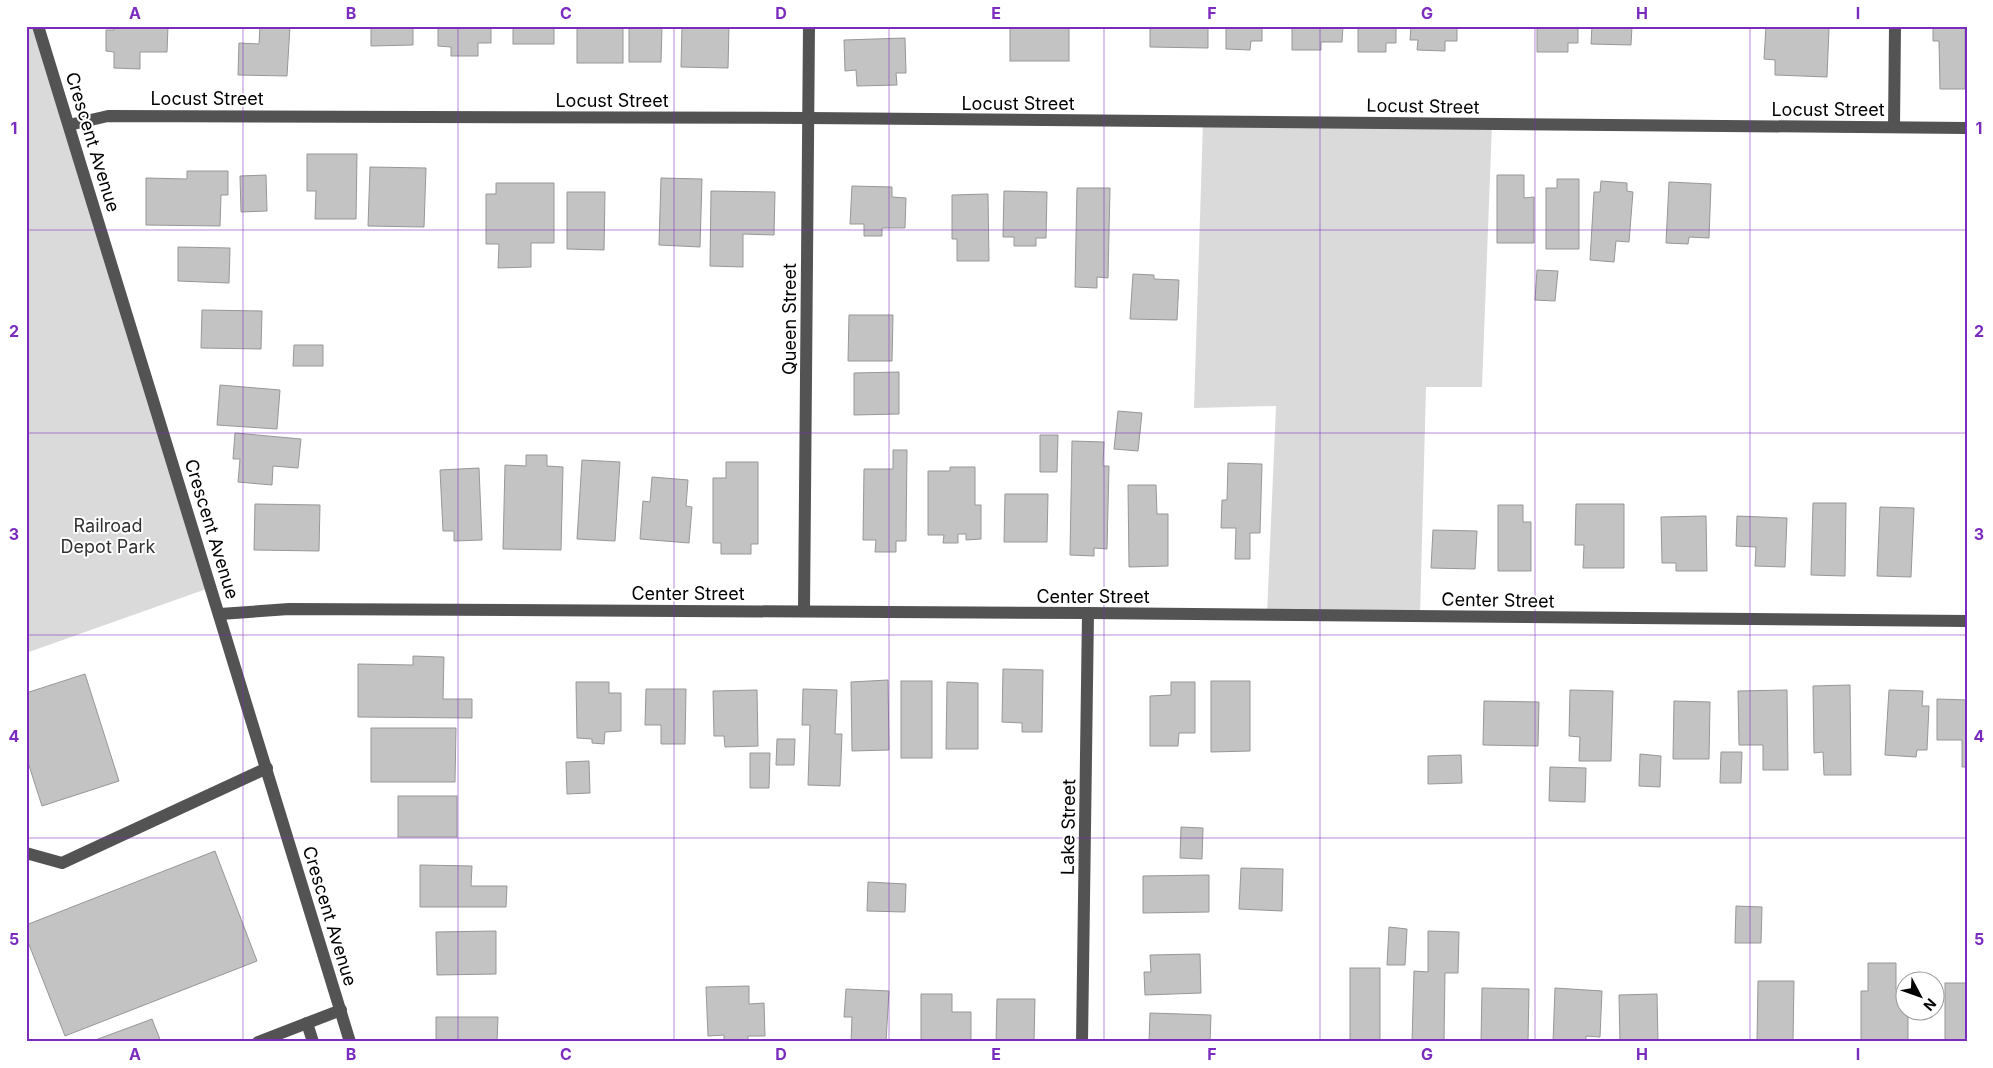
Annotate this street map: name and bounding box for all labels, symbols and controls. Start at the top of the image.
text: A [129,3,141,23]
text: B [346,3,356,23]
text: C [560,3,572,23]
text: D [775,3,787,23]
text: E [991,3,1001,23]
text: F [1207,3,1217,23]
text: G [1421,3,1433,23]
text: H [1636,3,1648,23]
text: I [1856,3,1860,23]
street label: Crescent Avenue [62,69,124,215]
street label: Locust Street [150,88,264,109]
street label: Locust Street [555,90,669,111]
street label: Locust Street [961,93,1075,114]
street label: Locust Street [1366,95,1480,117]
street label: Locust Street [1771,99,1885,120]
text: 1 [11,118,17,138]
text: 1 [1976,118,1982,138]
street label: Queen Street [779,263,800,375]
text: 2 [9,321,19,341]
text: 2 [1974,321,1984,341]
street label: Crescent Avenue [181,456,243,602]
park label: Railroad Depot Park [61,515,156,557]
text: 3 [9,524,19,544]
text: 3 [1974,524,1984,544]
street label: Center Street [631,583,745,604]
street label: Center Street [1036,586,1150,607]
street label: Center Street [1441,589,1555,611]
text: 4 [9,726,20,746]
text: 4 [1974,726,1985,746]
street label: Lake Street [1057,779,1079,875]
street label: Crescent Avenue [299,843,361,989]
text: 5 [9,929,19,949]
text: 5 [1974,929,1984,949]
north arrow [1896,970,1946,1020]
text: N [1920,995,1940,1014]
text: A [129,1044,141,1064]
text: B [346,1044,356,1064]
text: C [560,1044,572,1064]
text: D [775,1044,787,1064]
text: E [991,1044,1001,1064]
text: F [1207,1044,1217,1064]
text: G [1421,1044,1433,1064]
text: H [1636,1044,1648,1064]
text: I [1856,1044,1860,1064]

